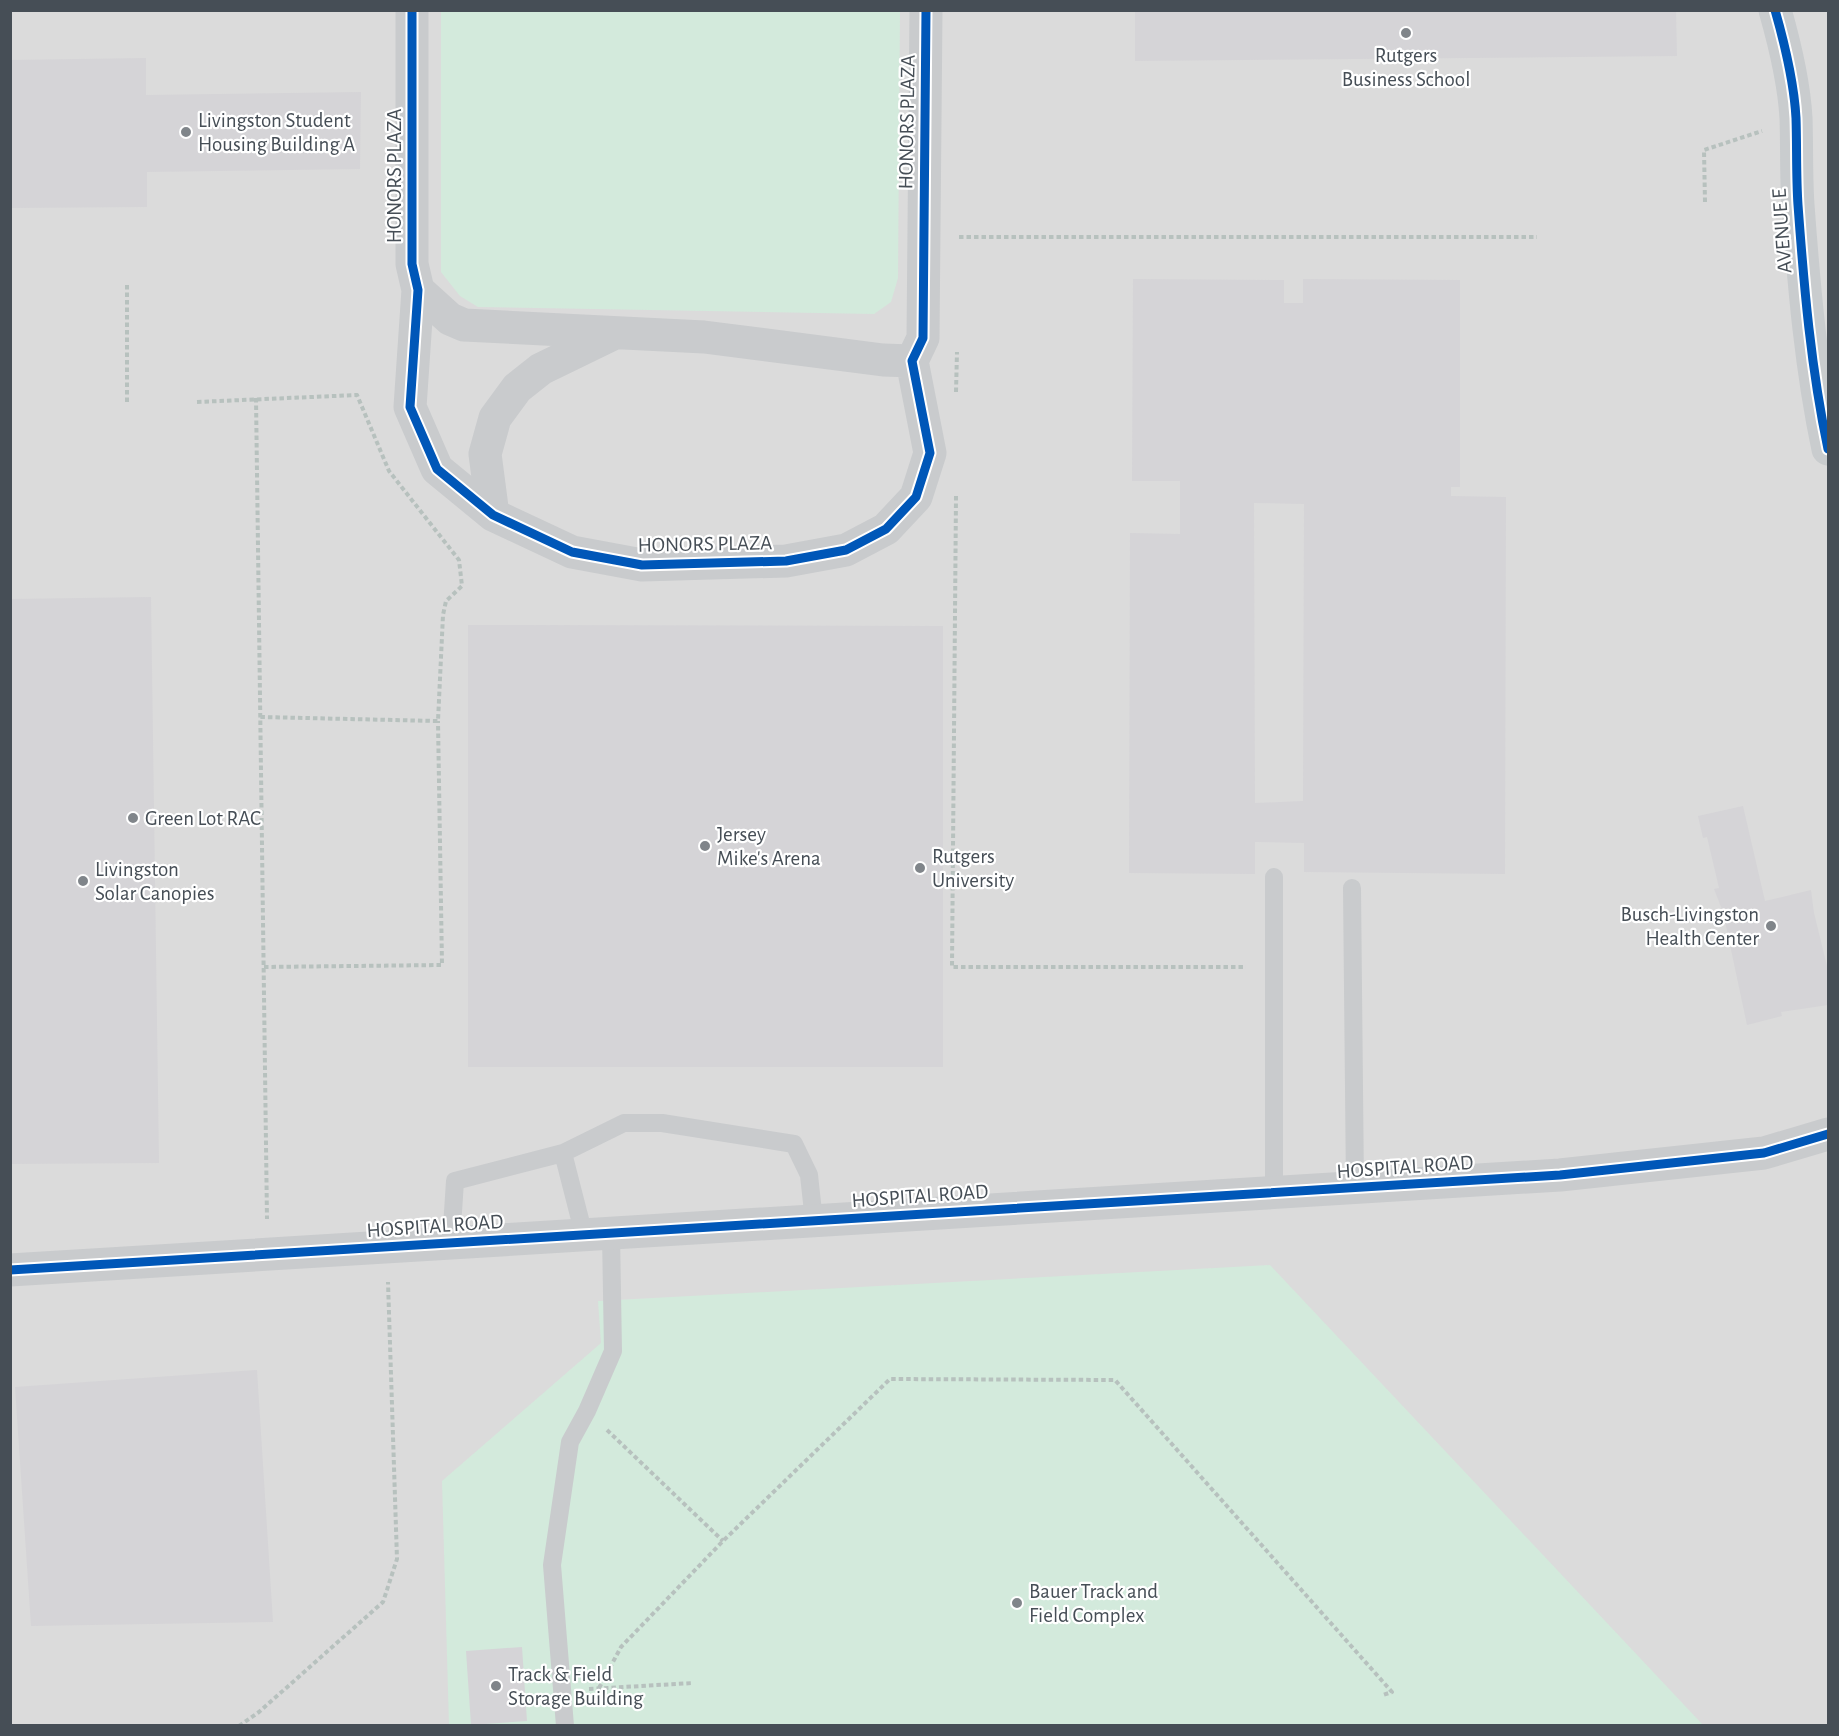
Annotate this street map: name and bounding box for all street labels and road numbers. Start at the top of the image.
street label: HONORS PLAZA [895,54,919,190]
street label: HONORS PLAZA [384,109,405,243]
street label: AVENUE E [1769,188,1795,274]
street label: HONORS PLAZA [637,532,773,556]
street label: HOSPITAL ROAD [1336,1152,1474,1182]
street label: HOSPITAL ROAD [851,1181,989,1211]
street label: HOSPITAL ROAD [366,1211,504,1241]

